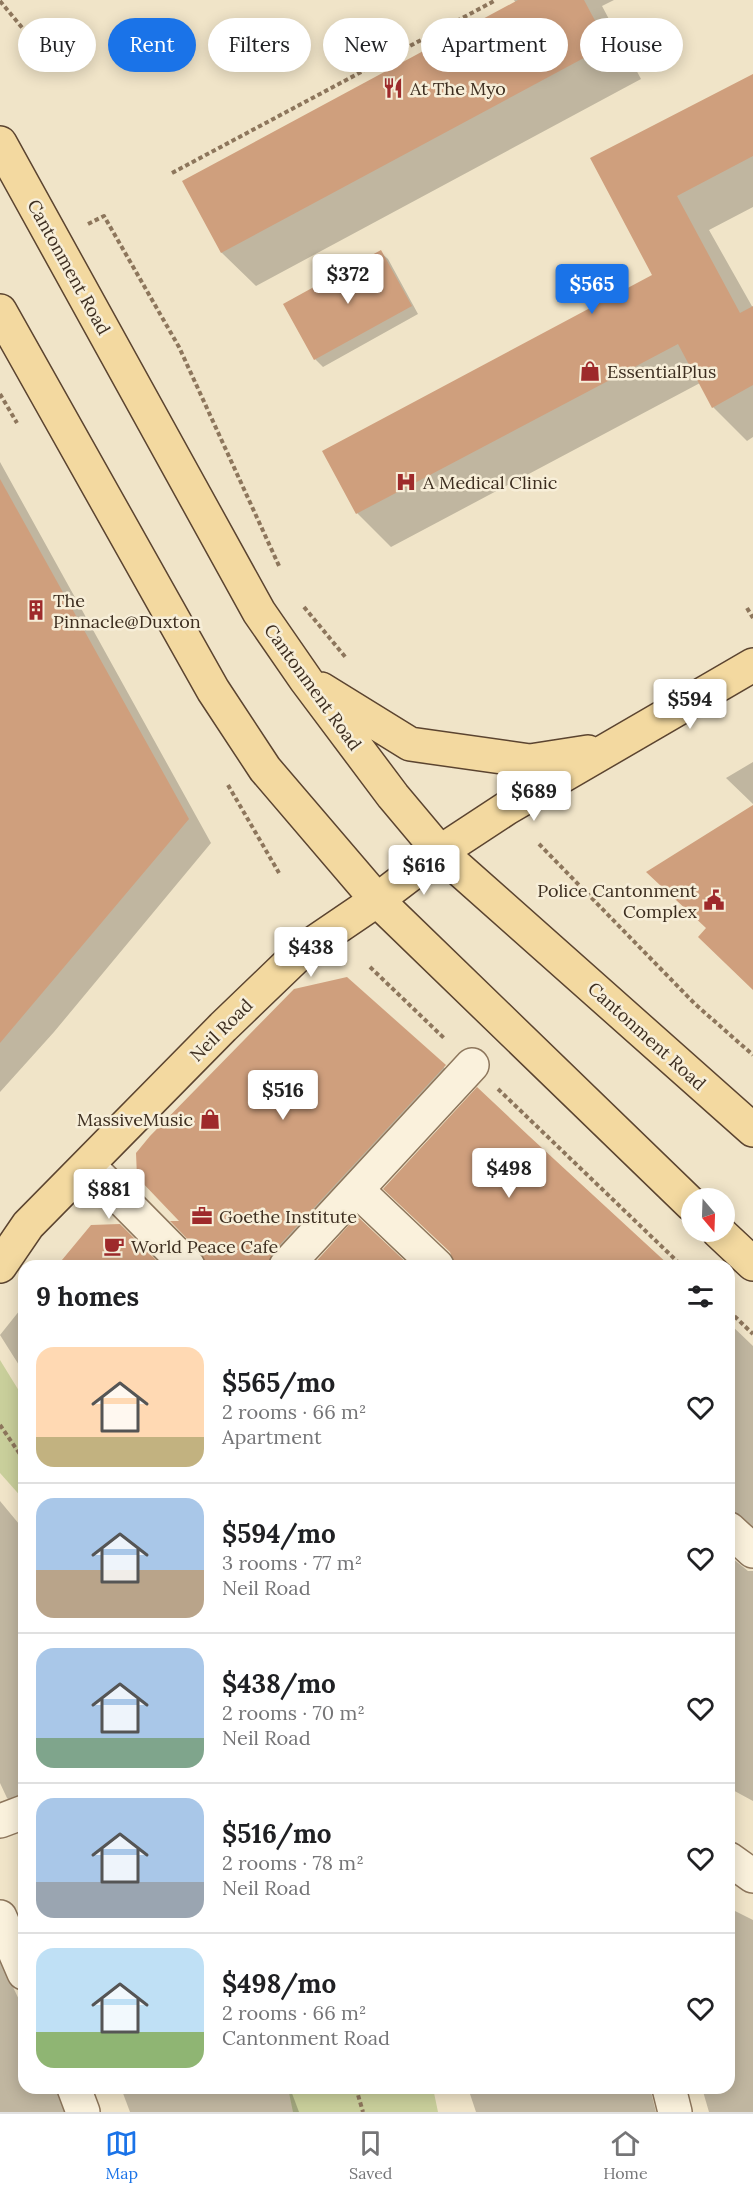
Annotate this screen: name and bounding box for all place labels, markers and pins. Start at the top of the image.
restaurant icon: At The Myo [381,76,405,100]
place label: At The Myo [409,77,506,100]
pin: $372 [312,254,384,305]
pin: $565 [556,264,628,315]
shop icon: EssentialPlus [578,359,602,383]
place label: EssentialPlus [607,360,716,383]
hospital icon: A Medical Clinic [394,470,418,494]
place label: A Medical Clinic [422,471,557,494]
place label: The Pinnacle@Duxton [53,589,201,633]
building icon: The Pinnacle@Duxton [24,598,48,622]
pin: $594 [654,679,726,730]
pin: $689 [498,771,570,822]
pin: $616 [388,845,460,896]
place label: Police Cantonment Complex [537,879,697,923]
public building icon: Police Cantonment Complex [702,888,726,912]
pin: $438 [275,927,347,978]
pin: $516 [247,1070,319,1121]
shop icon: MassiveMusic [198,1107,222,1131]
place label: MassiveMusic [77,1108,193,1131]
pin: $498 [473,1148,545,1199]
pin: $881 [73,1169,145,1220]
office icon: Goethe Institute [190,1204,214,1228]
place label: Goethe Institute [219,1205,357,1228]
cafe icon: World Peace Cafe [102,1234,126,1258]
place label: World Peace Cafe [131,1235,278,1258]

